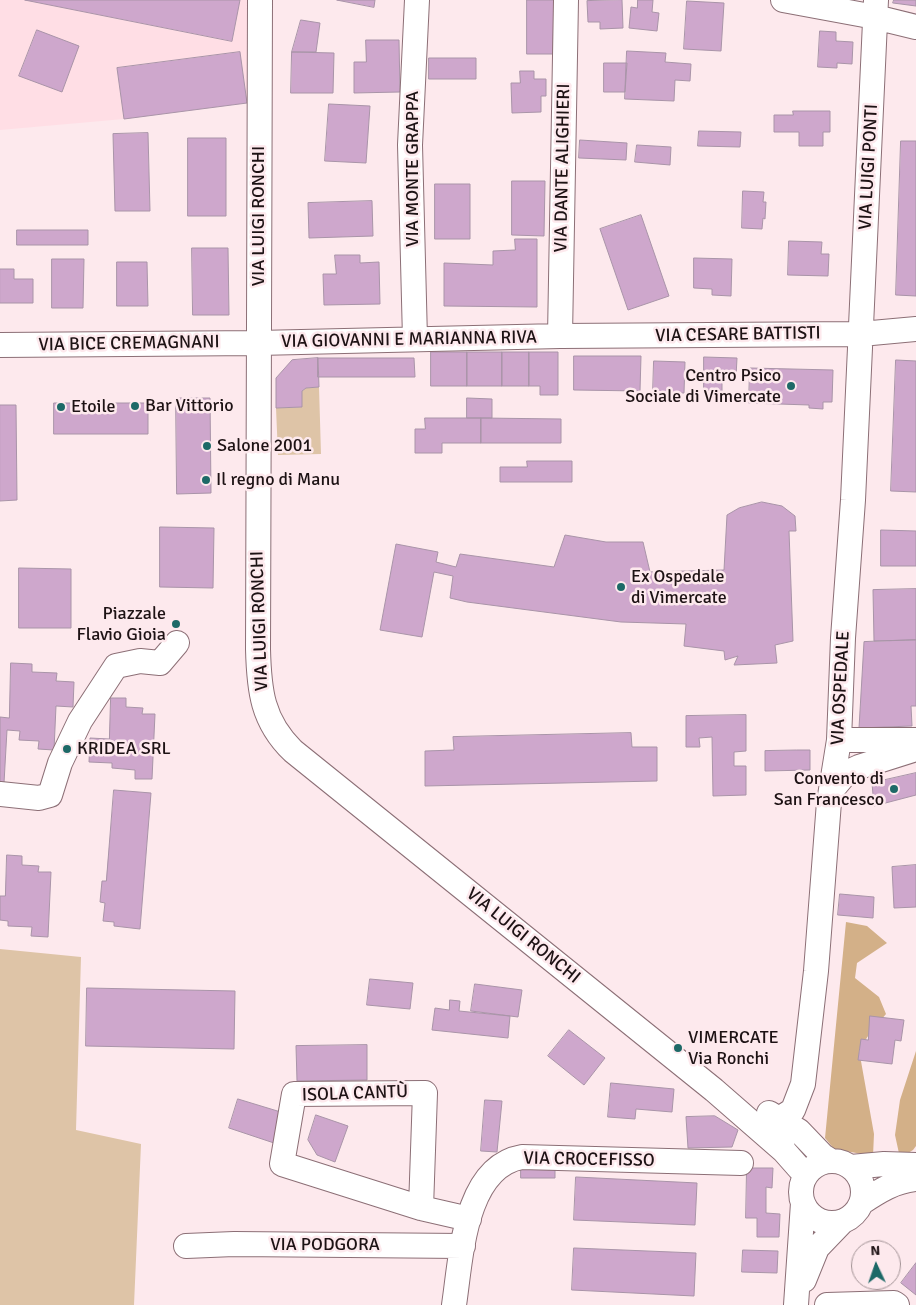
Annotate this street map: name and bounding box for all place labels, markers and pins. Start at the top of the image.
place label: Centro Psico Sociale di Vimercate [625,365,781,408]
marker: Centro Psico Sociale di Vimercate [785,380,797,392]
place label: Bar Vittorio [145,395,234,417]
place label: Etoile [71,396,116,418]
marker: Bar Vittorio [129,400,141,412]
marker: Etoile [55,401,67,413]
place label: Salone 2001 [217,435,312,457]
marker: Salone 2001 [201,440,213,452]
place label: Il regno di Manu [216,469,340,491]
marker: Il regno di Manu [200,474,212,486]
place label: Ex Ospedale di Vimercate [631,566,727,608]
marker: Ex Ospedale di Vimercate [615,581,627,593]
place label: Piazzale Flavio Gioia [76,603,166,646]
marker: Piazzale Flavio Gioia [170,618,182,630]
place label: KRIDEA SRL [77,738,171,760]
marker: KRIDEA SRL [61,743,73,755]
place label: Convento di San Francesco [774,768,884,811]
marker: Convento di San Francesco [888,783,900,795]
place label: VIMERCATE Via Ronchi [688,1027,779,1070]
marker: VIMERCATE Via Ronchi [672,1042,684,1054]

